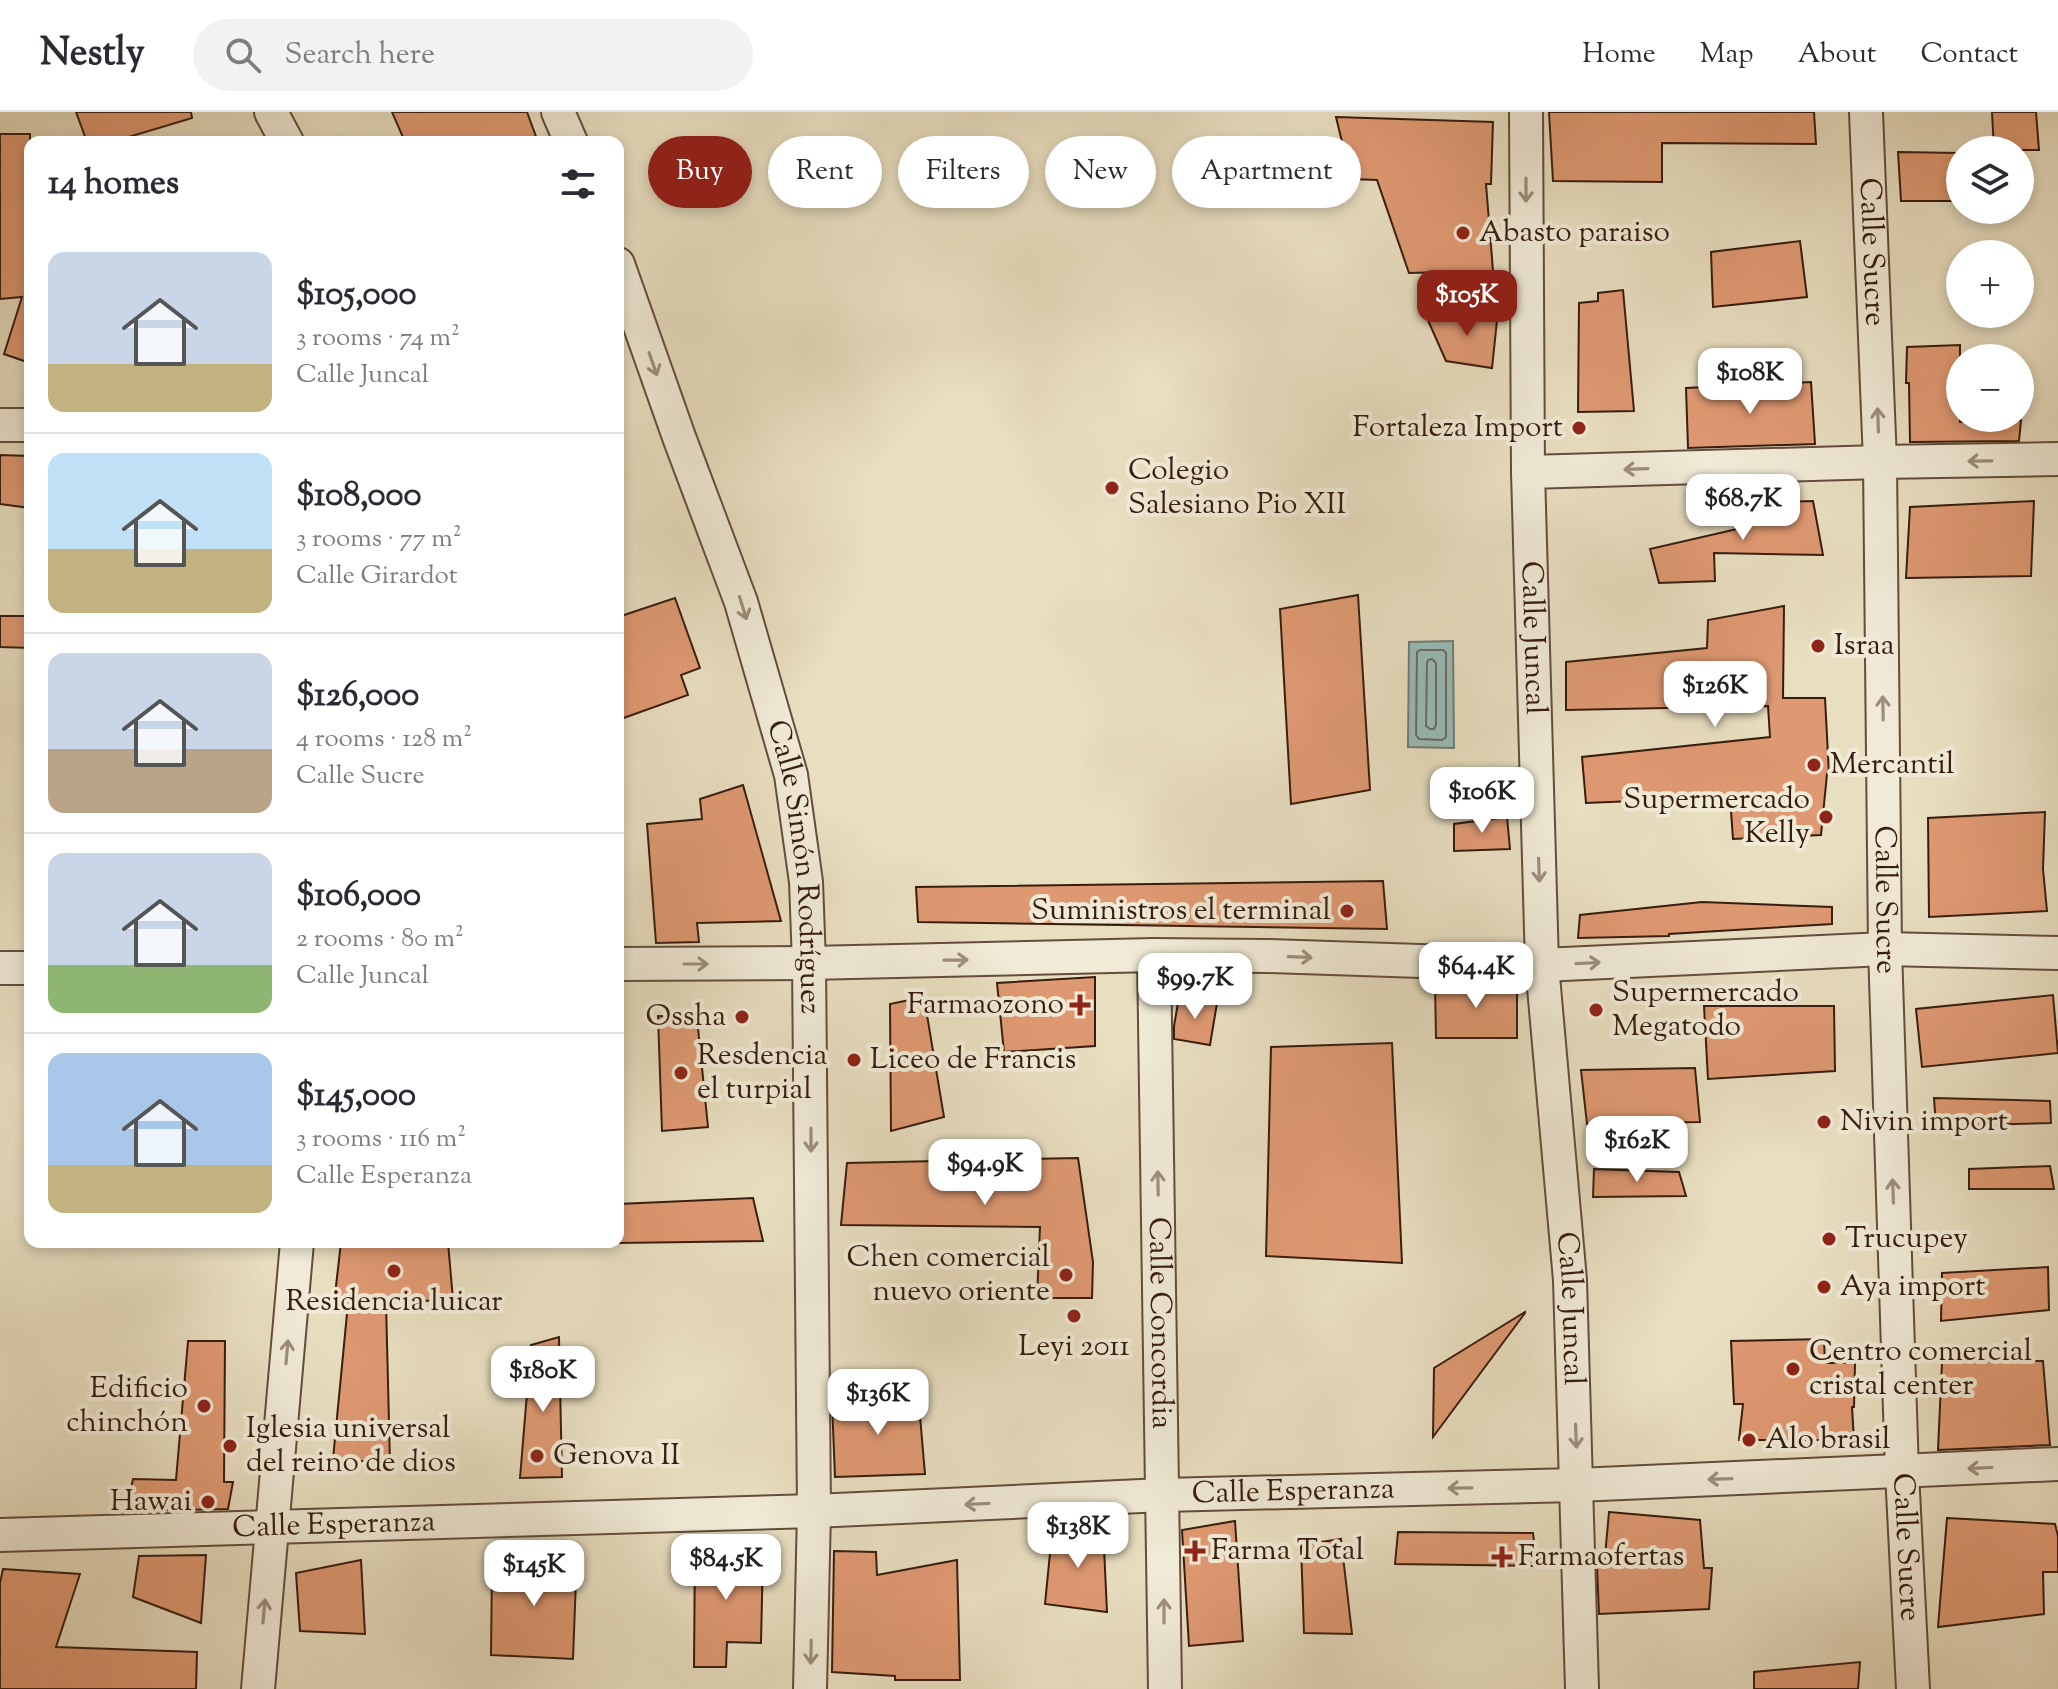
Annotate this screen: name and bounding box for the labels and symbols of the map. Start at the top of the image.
one-way arrow [1518,176,1534,203]
street label: Calle Sucre [1847,177,1896,327]
place label: Abasto paraiso [1479,212,1670,255]
marker: Abasto paraiso [1454,224,1472,242]
pin: $105K [1411,270,1523,338]
pin: $108K [1694,348,1806,416]
one-way arrow [647,351,661,376]
place label: Fortaleza Import [1353,407,1563,450]
one-way arrow [1871,407,1886,434]
marker: Fortaleza Import [1570,419,1588,437]
place label: Colegio Salesiano Pio XII [1128,450,1346,527]
one-way arrow [1967,453,1994,468]
one-way arrow [1623,461,1650,477]
pin: $68.7K [1678,474,1808,542]
marker: Colegio Salesiano Pio XII [1103,479,1121,497]
street label: Calle Juncal [1509,561,1556,715]
one-way arrow [736,595,751,620]
place label: Israa [1834,625,1895,668]
marker: Israa [1809,637,1827,655]
pin: $126K [1659,661,1771,729]
one-way arrow [1875,695,1891,722]
street label: Calle Simón Rodríguez [755,715,831,1015]
place label: Mercantil [1830,744,1954,787]
marker: Mercantil [1805,756,1823,774]
pin: $106K [1426,767,1538,835]
place label: Supermercado Kelly [1623,779,1810,856]
marker: Supermercado Kelly [1817,808,1835,826]
street label: Calle Sucre [1862,825,1907,975]
one-way arrow [1531,856,1547,883]
place label: Suministros el terminal [1031,890,1331,933]
marker: Suministros el terminal [1338,902,1356,920]
pin: $64.4K [1411,942,1541,1010]
one-way arrow [1286,950,1313,965]
one-way arrow [942,952,969,968]
pin: $99.7K [1130,953,1260,1021]
one-way arrow [1574,955,1601,970]
one-way arrow [682,956,709,972]
place label: Supermercado Megatodo [1612,972,1799,1049]
place label: Farmaozono [907,984,1064,1027]
place label: Ossha [645,996,726,1039]
marker: Farmaozono [1071,996,1089,1014]
marker: Supermercado Megatodo [1587,1001,1605,1019]
marker: Ossha [733,1008,751,1026]
place label: Resdencia el turpial [697,1035,828,1112]
place label: Liceo de Francis [870,1039,1076,1082]
marker: Liceo de Francis [845,1051,863,1069]
marker: Resdencia el turpial [672,1064,690,1082]
place label: Nivin import [1840,1101,2008,1144]
marker: Nivin import [1815,1113,1833,1131]
pin: $162K [1581,1116,1693,1184]
one-way arrow [803,1126,818,1153]
pin: $94.9K [920,1139,1050,1207]
one-way arrow [1150,1170,1166,1197]
one-way arrow [1886,1178,1901,1205]
street label: Calle Concordia [1136,1217,1183,1430]
place label: Trucupey [1845,1218,1968,1261]
street label: Calle Juncal [1544,1230,1595,1386]
marker: Trucupey [1820,1230,1838,1248]
place label: Chen comercial nuevo oriente [846,1237,1050,1314]
marker: Residencia luicar [385,1262,403,1280]
marker: Chen comercial nuevo oriente [1057,1266,1075,1284]
place label: Aya import [1840,1266,1986,1309]
marker: Aya import [1815,1278,1833,1296]
place label: Residencia luicar [285,1281,503,1324]
marker: Leyi 2011 [1065,1307,1083,1325]
place label: Leyi 2011 [1018,1326,1130,1369]
place label: Centro comercial cristal center [1809,1331,2032,1408]
one-way arrow [280,1339,295,1366]
pin: $180K [487,1346,599,1414]
marker: Centro comercial cristal center [1784,1360,1802,1378]
place label: Edificio chinchón [66,1368,188,1445]
pin: $136K [822,1369,934,1437]
marker: Edificio chinchón [195,1397,213,1415]
place label: Iglesia universal del reino de dios [246,1408,456,1485]
place label: Alo brasil [1765,1419,1890,1462]
one-way arrow [1568,1422,1583,1449]
marker: Alo brasil [1740,1431,1758,1449]
place label: Genova II [553,1435,680,1478]
marker: Iglesia universal del reino de dios [221,1437,239,1455]
marker: Genova II [528,1447,546,1465]
one-way arrow [1967,1461,1994,1476]
street label: Calle Esperanza [1191,1468,1395,1516]
one-way arrow [1707,1472,1734,1487]
street label: Calle Sucre [1881,1472,1931,1623]
one-way arrow [1447,1480,1474,1496]
place label: Hawai [110,1481,192,1524]
marker: Hawai [199,1493,217,1511]
one-way arrow [964,1496,991,1511]
street label: Calle Esperanza [232,1501,436,1550]
pin: $138K [1022,1502,1134,1570]
place label: Farma Total [1211,1530,1364,1573]
pin: $84.5K [661,1534,791,1602]
place label: Farmaofertas [1518,1536,1684,1579]
pin: $145K [478,1540,590,1608]
marker: Farma Total [1186,1542,1204,1560]
marker: Farmaofertas [1493,1548,1511,1566]
one-way arrow [257,1598,272,1625]
one-way arrow [1156,1598,1172,1625]
one-way arrow [803,1638,819,1665]

